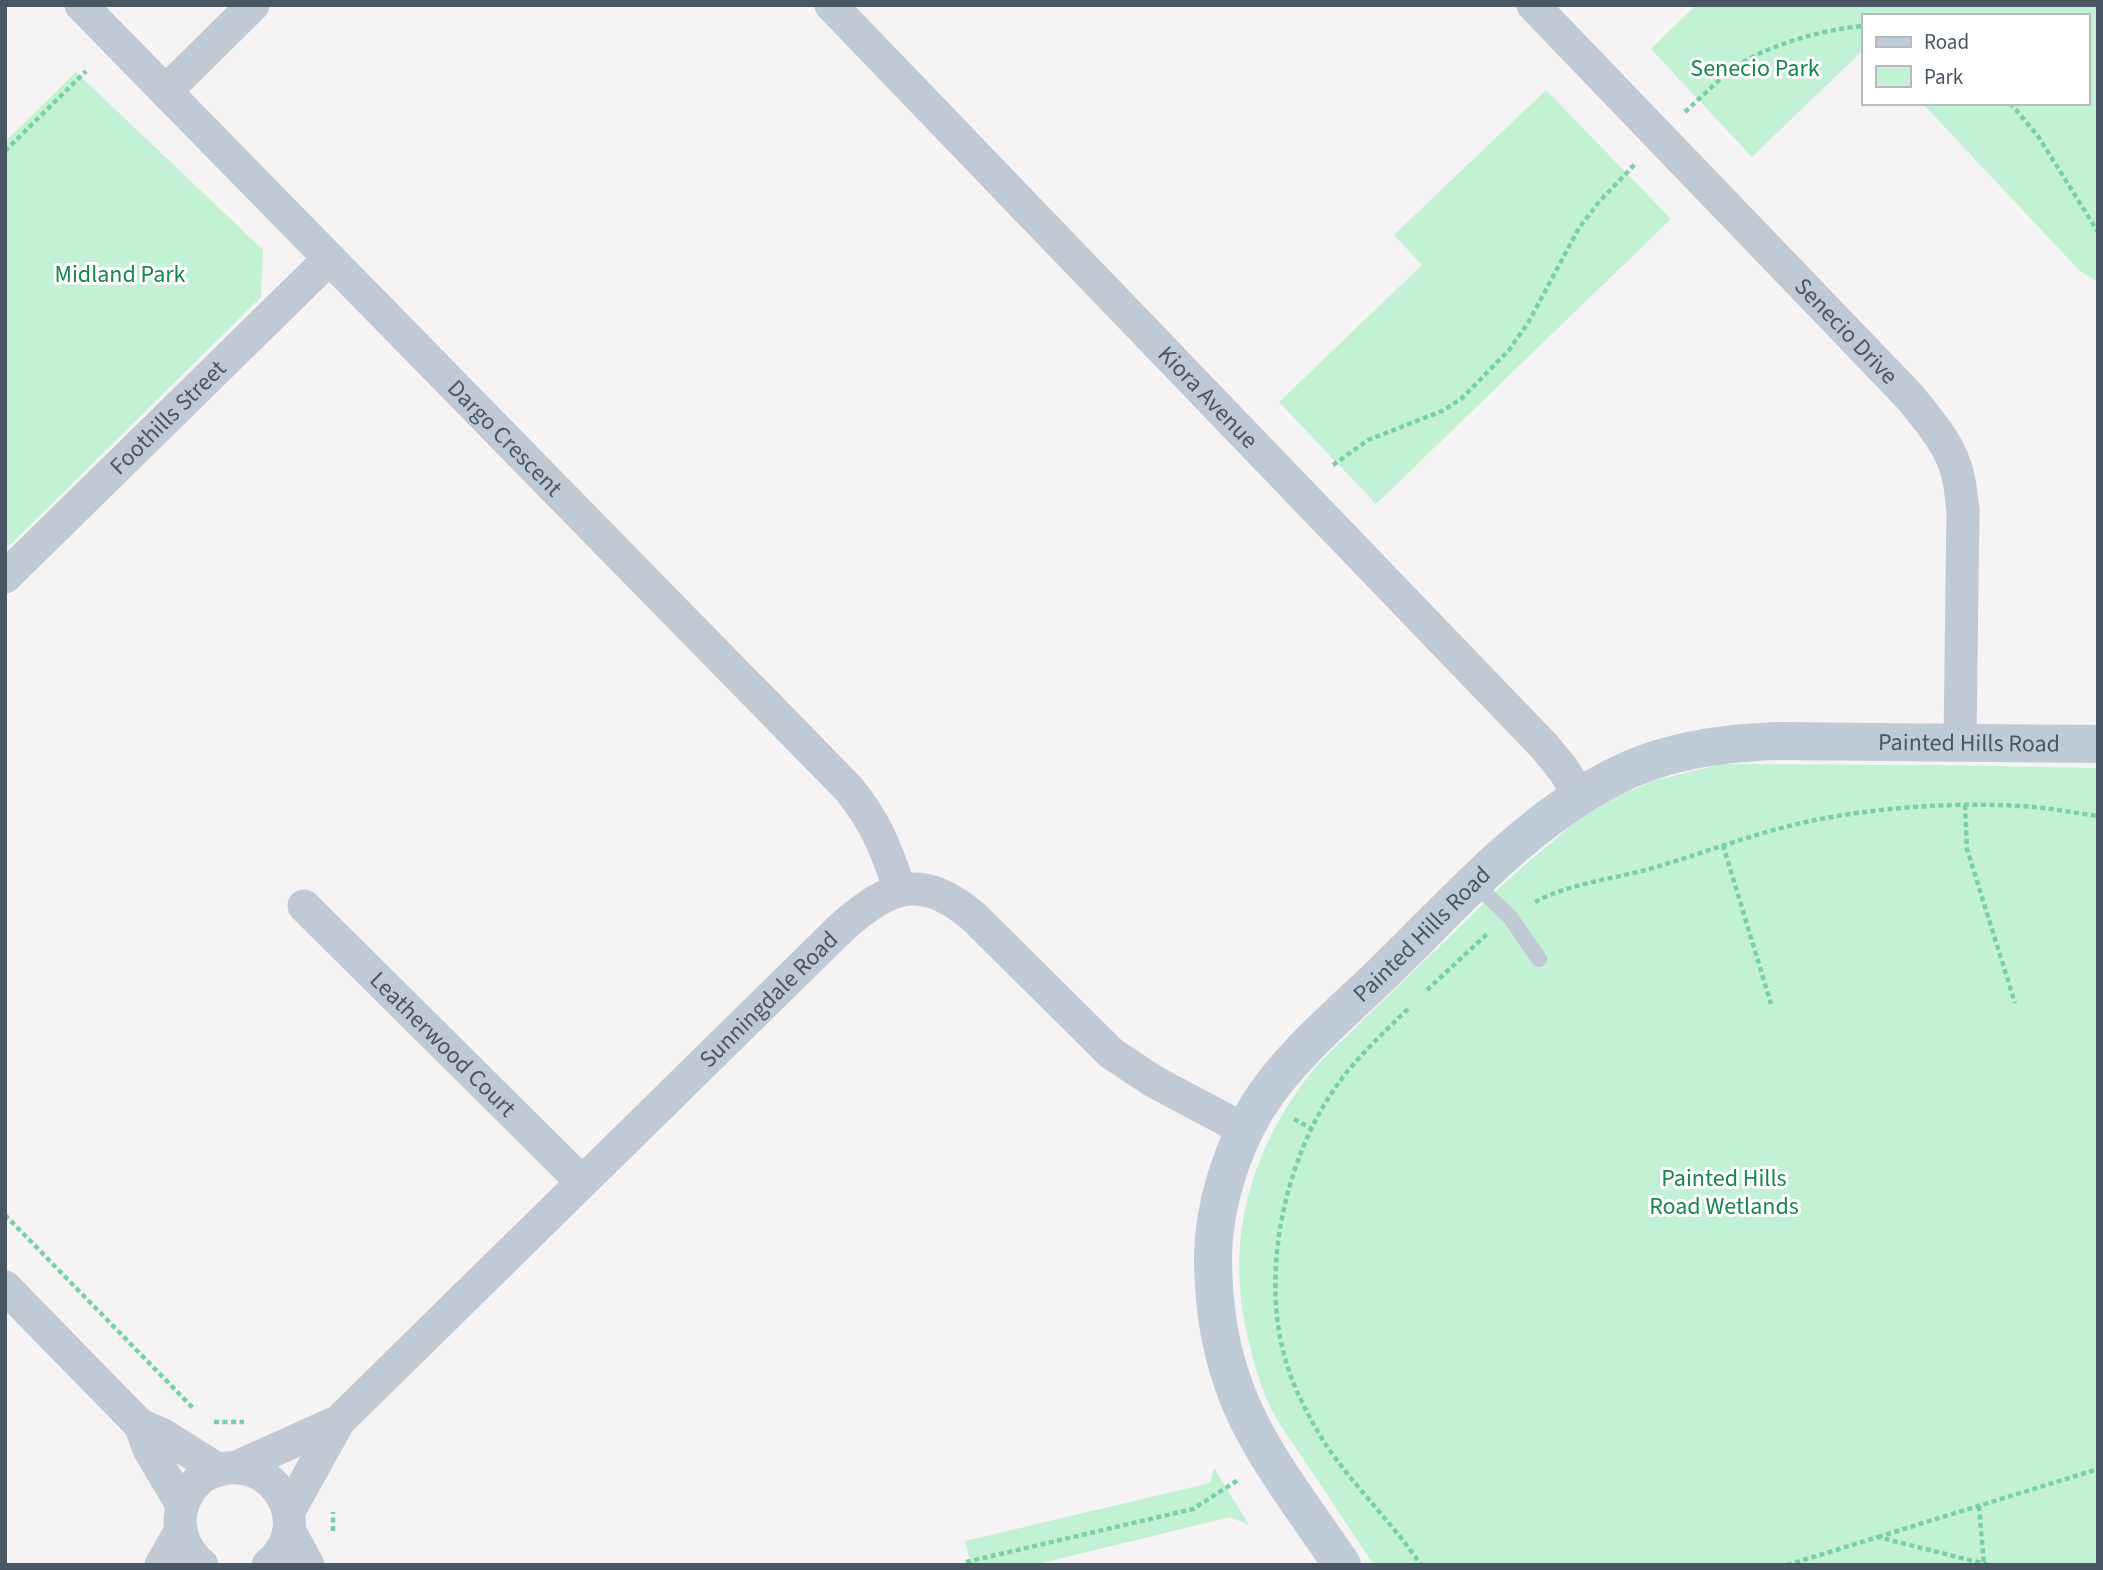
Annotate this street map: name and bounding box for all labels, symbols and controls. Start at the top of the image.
legend [1862,14,2089,105]
text: Road [1924,27,1969,57]
park label: Senecio Park [1690,51,1820,86]
text: Park [1924,62,1964,92]
park label: Midland Park [54,257,186,292]
street label: Senecio Drive [1786,269,1906,392]
street label: Kiora Avenue [1150,337,1266,457]
street label: Foothills Street [101,352,234,483]
street label: Dargo Crescent [439,371,571,504]
street label: Painted Hills Road [1878,724,2060,761]
street label: Painted Hills Road [1345,858,1499,1011]
street label: Sunningdale Road [691,923,846,1076]
street label: Leatherwood Court [362,963,524,1125]
park label: Painted Hills Road Wetlands [1649,1161,1799,1224]

